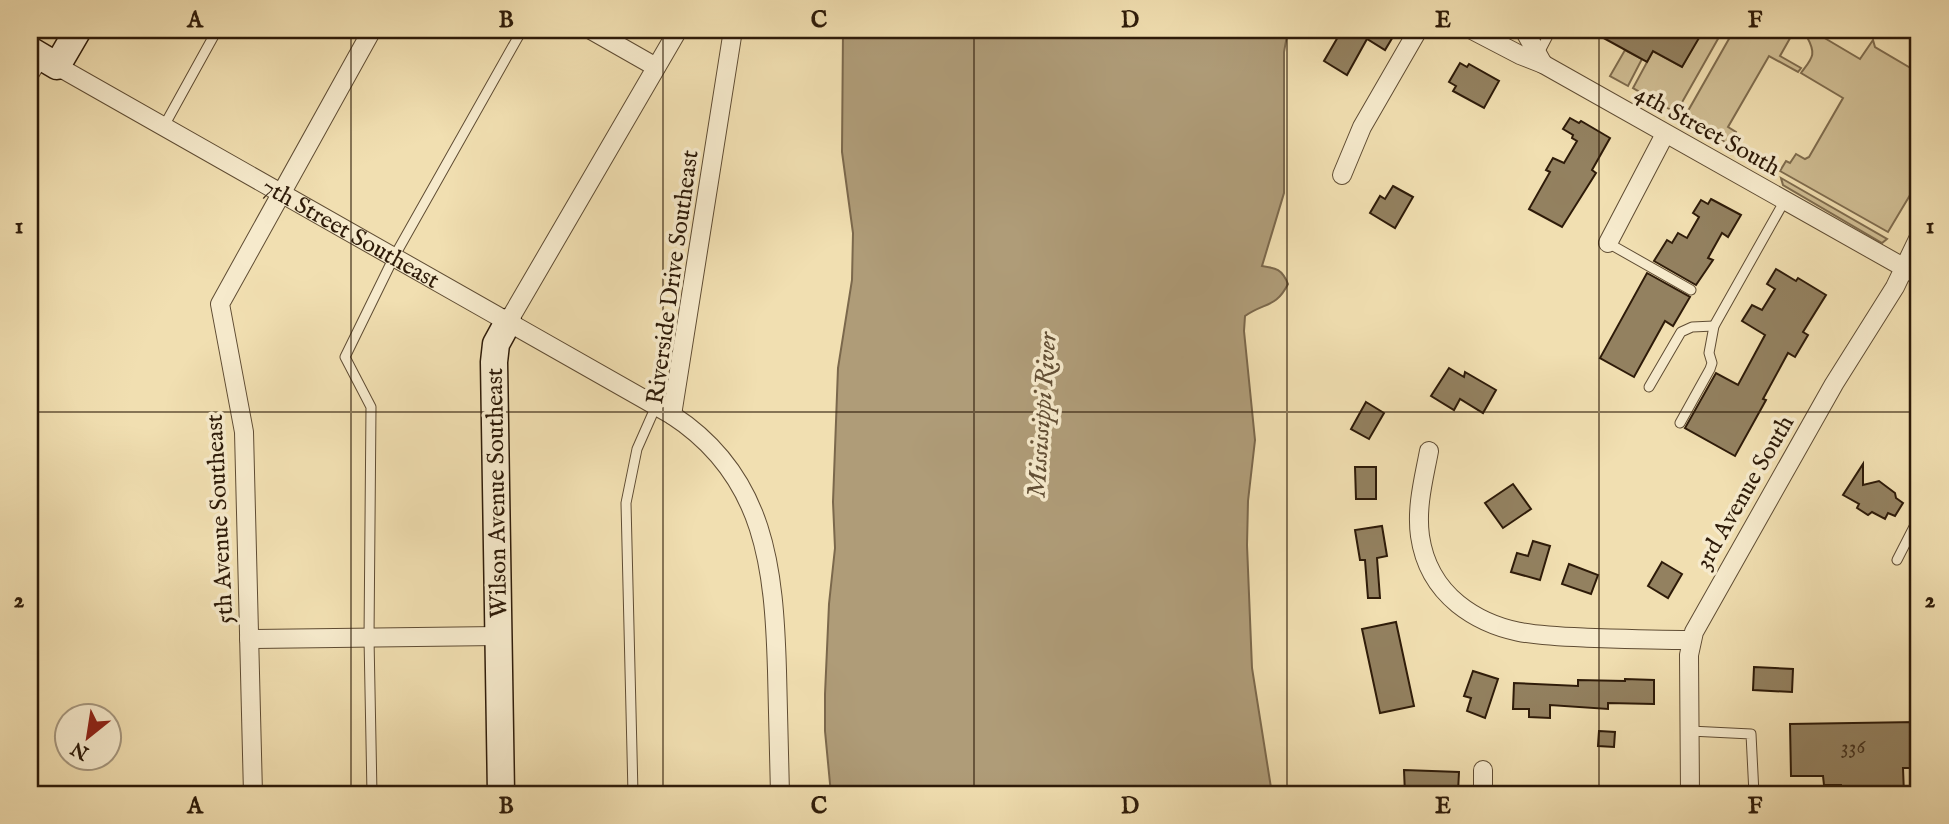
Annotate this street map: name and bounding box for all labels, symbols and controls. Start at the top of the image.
text: A [186,6,204,35]
text: B [498,6,514,35]
text: C [811,6,828,35]
text: D [1121,6,1139,35]
text: E [1435,6,1451,35]
text: F [1748,6,1763,35]
street label: 4th Street South [1629,79,1786,184]
street label: Riverside Drive Southeast [640,148,707,406]
street label: 7th Street Southeast [256,172,444,297]
text: 1 [15,212,23,241]
text: 1 [1926,212,1934,241]
water label: Mississippi River [1020,330,1065,499]
street label: Wilson Avenue Southeast [480,368,515,618]
street label: 3rd Avenue South [1689,410,1802,575]
street label: 5th Avenue Southeast [200,413,241,625]
text: 2 [14,586,25,615]
text: 2 [1925,586,1936,615]
north arrow [52,702,122,772]
house number: 336 [1841,734,1866,761]
text: N [67,735,94,765]
text: A [186,792,204,821]
text: B [498,792,514,821]
text: C [811,792,828,821]
text: D [1121,792,1139,821]
text: E [1435,792,1451,821]
text: F [1748,792,1763,821]

